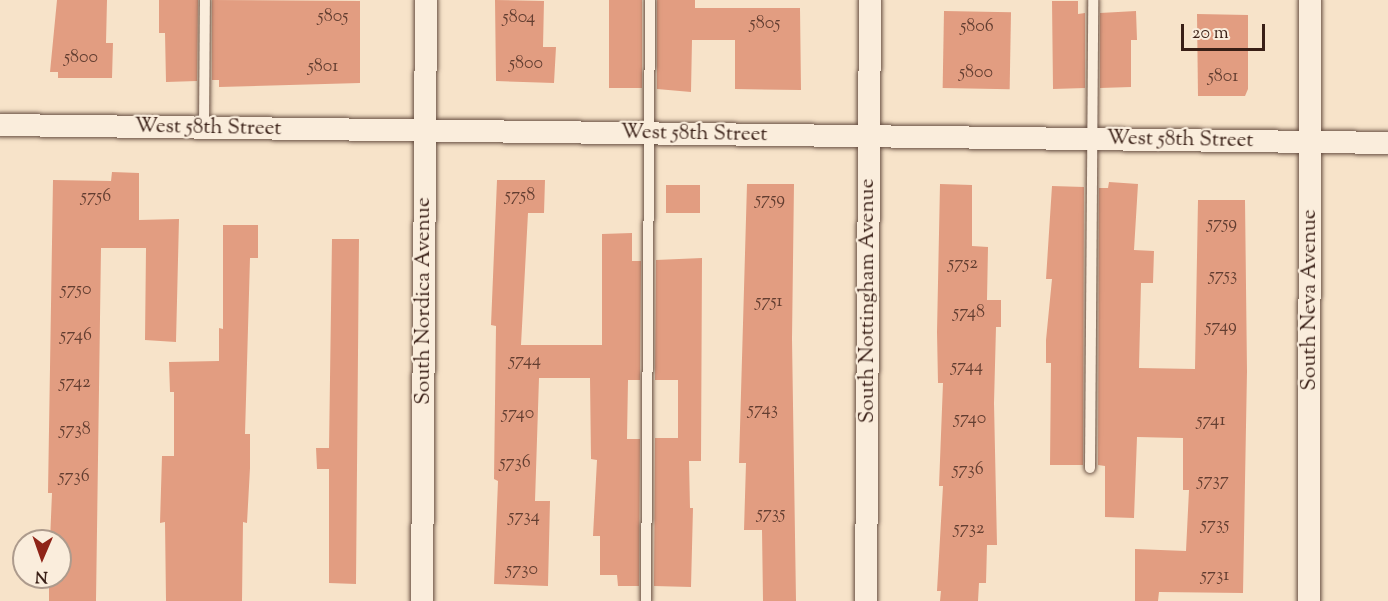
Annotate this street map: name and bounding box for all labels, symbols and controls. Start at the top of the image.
house number: 5805 [318,6,348,28]
house number: 5804 [503,7,535,29]
scale bar [1184,12,1268,50]
house number: 5805 [750,13,780,35]
house number: 5806 [960,16,994,38]
text: 20 m [1192,21,1229,47]
house number: 5800 [64,47,98,69]
house number: 5800 [509,53,543,75]
house number: 5801 [308,56,338,78]
house number: 5800 [959,62,993,84]
house number: 5801 [1208,66,1238,88]
street label: West 58th Street [134,114,282,142]
street label: West 58th Street [620,120,768,148]
street label: West 58th Street [1106,126,1254,154]
street label: South Nottingham Avenue [855,179,881,423]
house number: 5758 [505,185,535,207]
house number: 5756 [81,186,111,208]
house number: 5759 [755,189,785,211]
street label: South Nordica Avenue [411,197,437,405]
street label: South Neva Avenue [1297,209,1323,391]
house number: 5759 [1207,213,1237,235]
house number: 5752 [948,253,978,275]
house number: 5753 [1209,265,1237,287]
house number: 5750 [61,279,91,301]
house number: 5751 [755,291,783,313]
house number: 5748 [953,302,985,324]
house number: 5749 [1205,316,1237,338]
house number: 5746 [60,325,92,347]
house number: 5744 [509,350,541,372]
house number: 5744 [951,356,983,378]
house number: 5742 [59,372,91,394]
house number: 5743 [748,399,778,421]
house number: 5740 [502,403,534,425]
house number: 5740 [954,408,986,430]
house number: 5741 [1196,410,1226,432]
house number: 5738 [59,419,91,441]
house number: 5736 [499,452,531,474]
house number: 5736 [952,459,984,481]
house number: 5736 [58,466,90,488]
house number: 5737 [1197,470,1229,492]
house number: 5735 [757,503,785,525]
house number: 5734 [508,506,540,528]
house number: 5735 [1201,514,1229,536]
house number: 5732 [954,518,984,540]
north arrow [12,529,72,589]
house number: 5730 [506,559,538,581]
text: N [35,564,48,587]
house number: 5731 [1201,565,1229,587]

